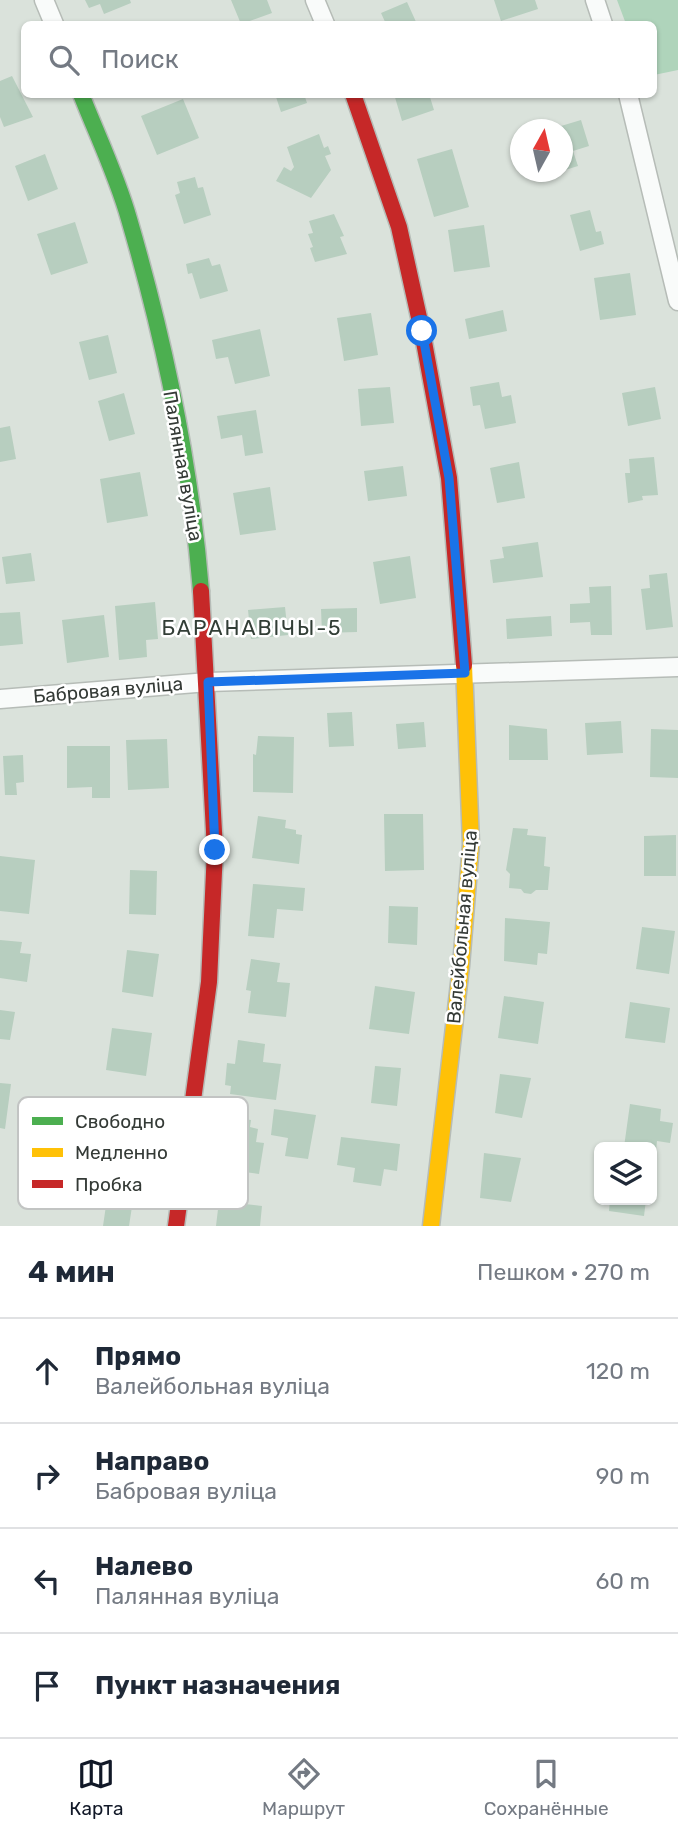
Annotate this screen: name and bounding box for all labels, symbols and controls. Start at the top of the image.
search box [21,21,657,98]
icon: search [45,41,83,79]
text: Поиск [101,44,179,75]
north arrow [510,119,573,182]
route start [406,315,437,346]
street label: Палянная вуліца [158,389,208,543]
district label: БАРАНАВІЧЫ-5 [161,615,343,640]
street label: Бабровая вуліца [32,672,184,708]
street label: Валейбольная вуліца [442,829,482,1025]
route end [199,834,230,865]
legend [18,1097,248,1209]
text: Свободно [75,1110,165,1133]
text: Медленно [75,1141,168,1164]
map controls [594,1142,657,1205]
button: layers [594,1142,657,1205]
text: Пробка [75,1173,143,1196]
text: 4 мин [28,1254,115,1290]
text: Пешком · 270 m [477,1258,650,1286]
text: Прямо [95,1341,181,1372]
icon: ahead [28,1352,66,1390]
text: 120 m [586,1357,650,1385]
text: Валейбольная вуліца [95,1372,330,1400]
text: Направо [95,1446,209,1477]
icon: right [28,1457,66,1495]
text: 90 m [596,1462,650,1490]
text: Бабровая вуліца [95,1477,277,1505]
text: Налево [95,1551,193,1582]
icon: left [28,1562,66,1600]
text: 60 m [595,1567,650,1595]
text: Палянная вуліца [95,1582,280,1610]
icon: arrive [28,1667,66,1705]
text: Пункт назначения [95,1670,340,1701]
tab: Карта [69,1755,124,1820]
tab: Маршрут [262,1755,345,1820]
tab: Сохранённые [484,1755,609,1820]

